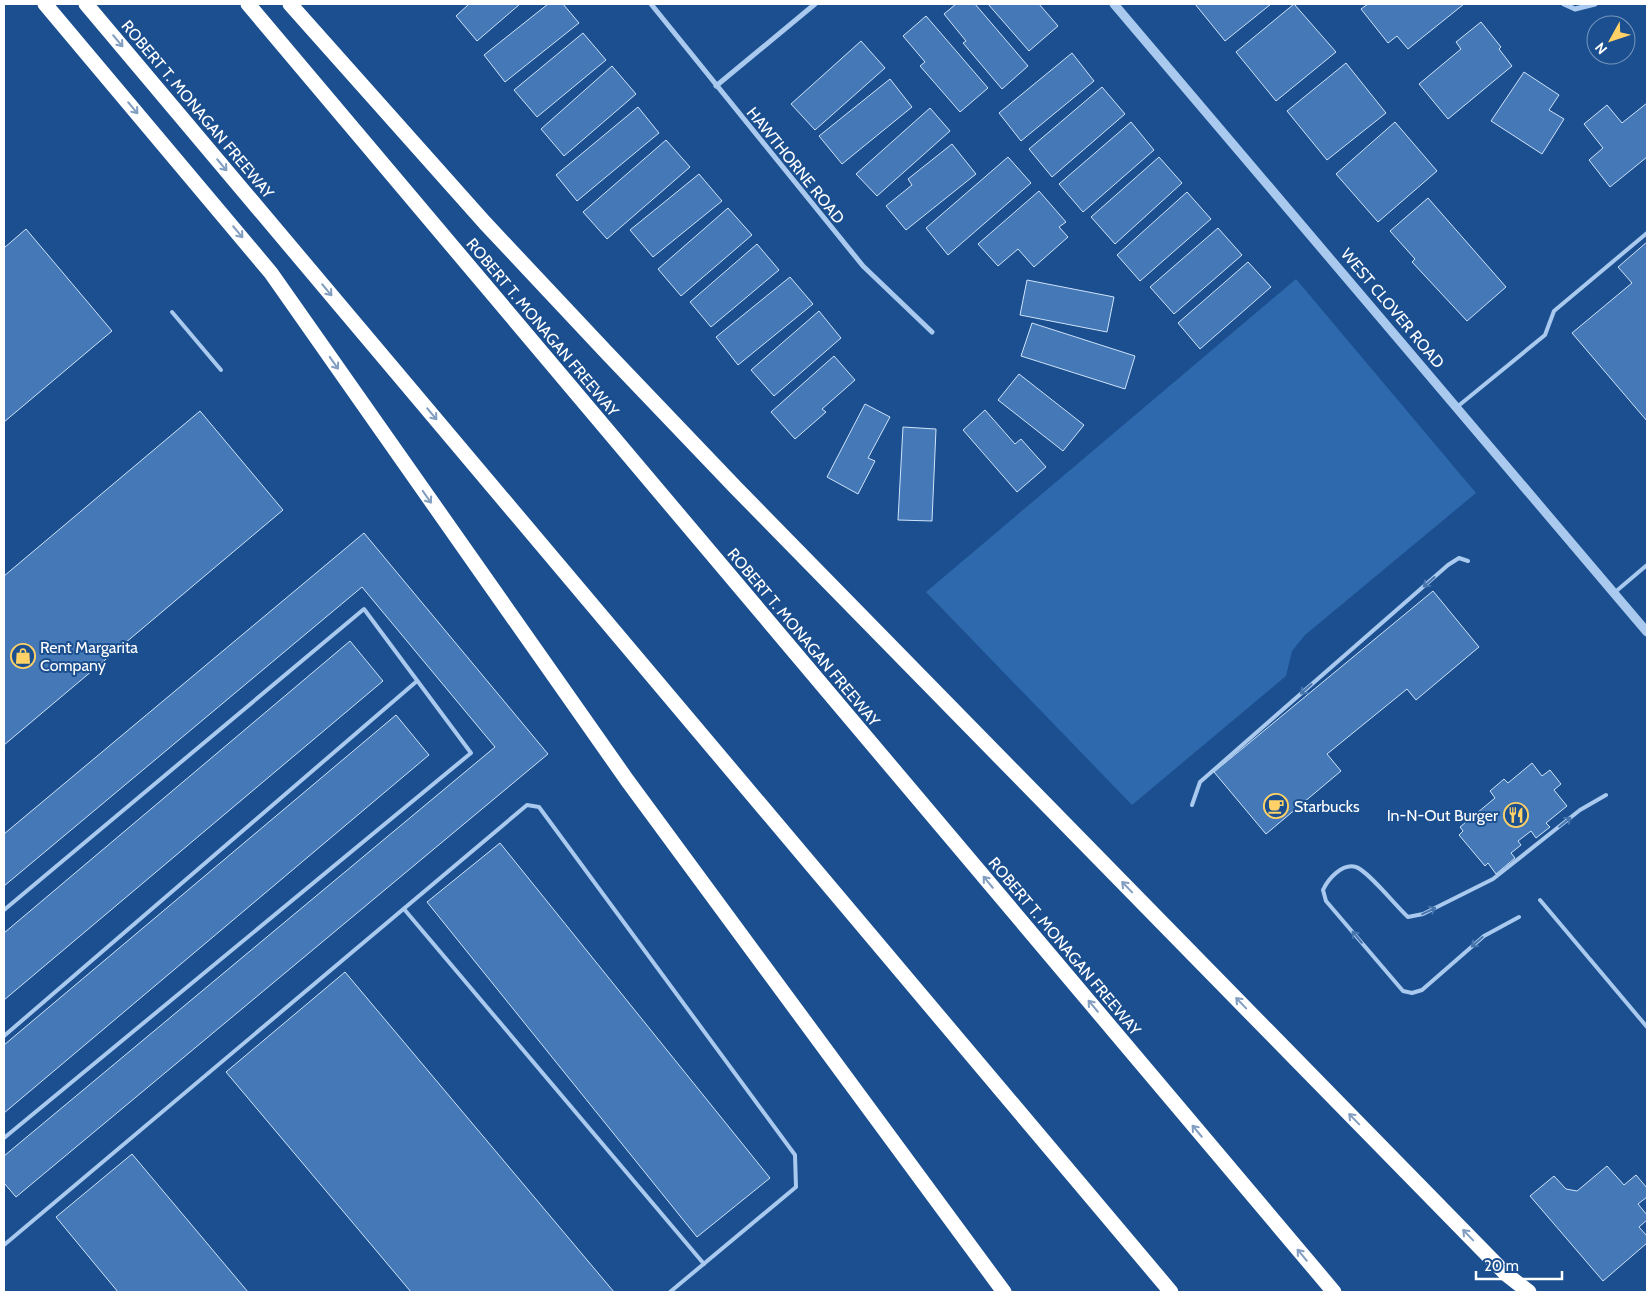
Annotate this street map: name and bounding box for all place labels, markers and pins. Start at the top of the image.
place label: Rent Margarita Company [40,638,138,675]
shop icon: Rent Margarita Company [10,643,36,669]
cafe icon: Starbucks [1263,793,1289,819]
place label: Starbucks [1294,797,1360,816]
restaurant icon: In-N-Out Burger [1503,802,1529,828]
place label: In-N-Out Burger [1387,806,1499,825]

